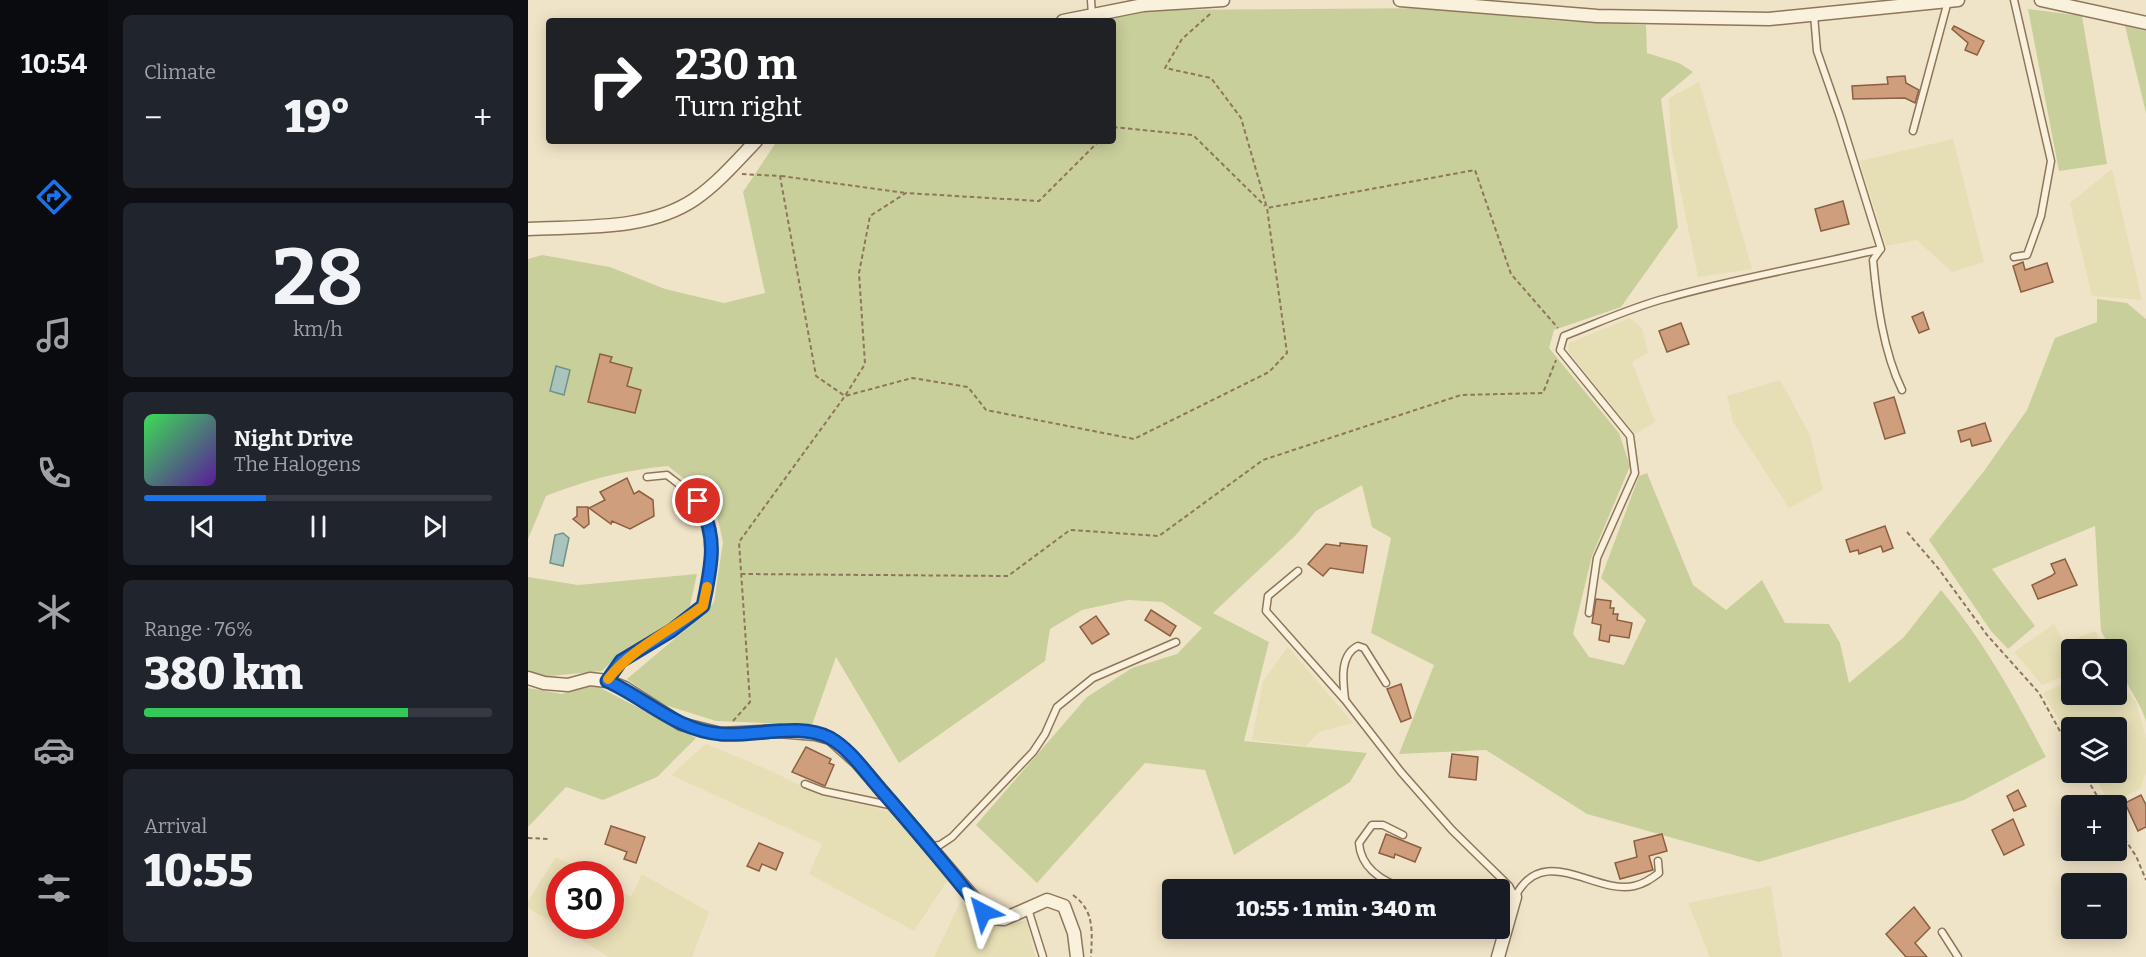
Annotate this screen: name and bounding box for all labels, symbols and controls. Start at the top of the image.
text: 230 m [675,40,797,90]
icon: right [576,42,654,120]
text: 10:54 [21,48,87,80]
text: Climate [144,60,216,84]
text: 19° [285,90,351,144]
text: Turn right [675,91,802,123]
text: − [144,98,162,138]
text: + [473,98,492,138]
icon: directions [33,176,75,218]
text: 28 [273,231,363,325]
icon: music [33,314,75,356]
text: km/h [293,317,343,341]
text: Night Drive [234,425,353,452]
icon: phone [33,452,75,494]
text: The Halogens [234,452,361,476]
pin [672,475,723,526]
icon: arrive [681,484,714,517]
icon: previous [186,510,219,543]
icon: pause [302,510,335,543]
icon: next [418,510,451,543]
icon: climate [33,591,75,633]
text: Range · 76% [144,617,253,641]
map controls [2061,639,2127,939]
button: search [2061,639,2127,705]
text: 380 km [144,647,303,701]
button: layers [2061,717,2127,783]
icon: car [33,729,75,771]
button: + [2061,795,2127,861]
text: Arrival [144,814,207,838]
text: 10:55 [144,844,253,898]
speed limit sign: 30 [546,861,624,939]
icon: filters [33,867,75,909]
button: − [2061,873,2127,939]
position arrow [951,880,1015,944]
text: 10:55 · 1 min · 340 m [1236,895,1436,922]

